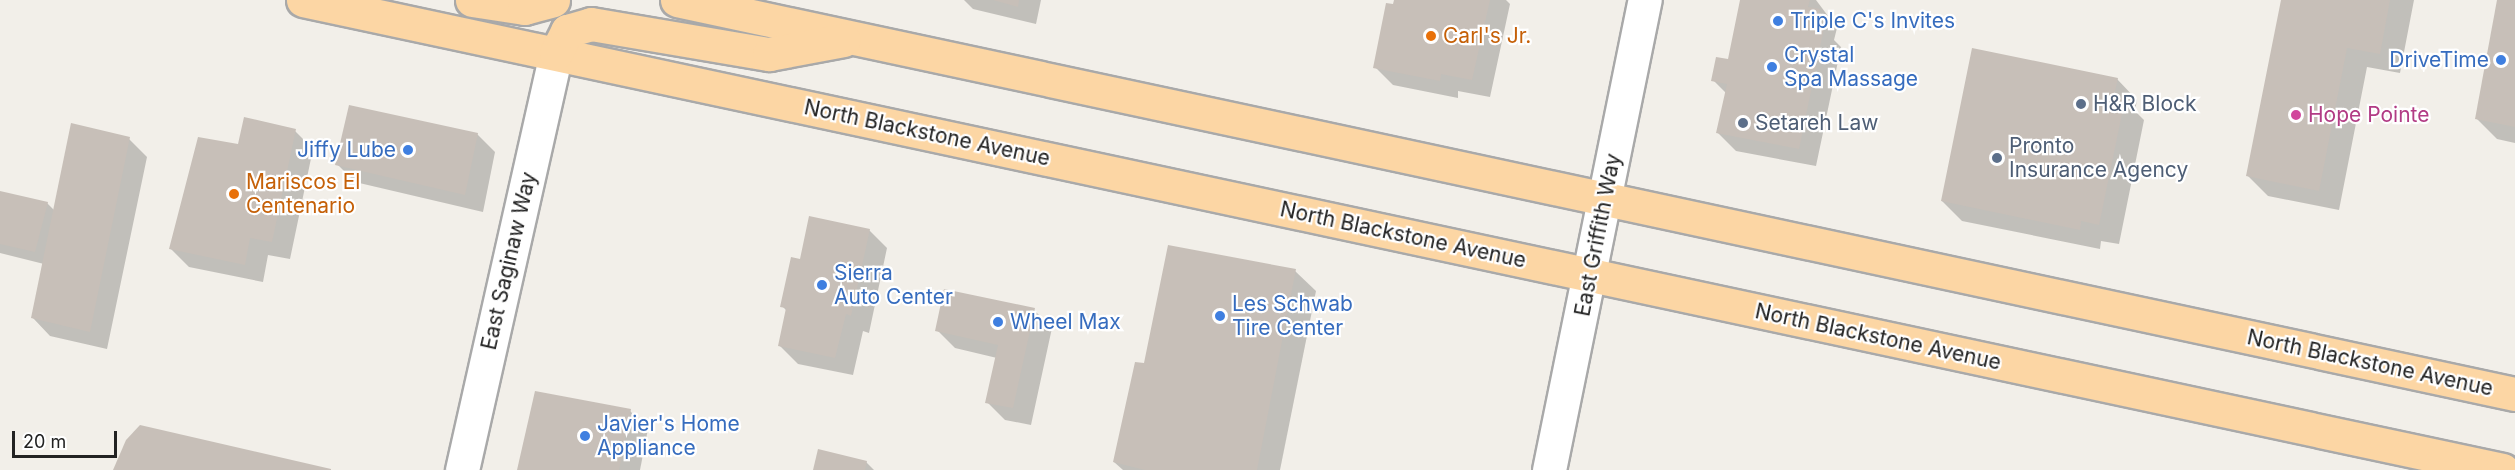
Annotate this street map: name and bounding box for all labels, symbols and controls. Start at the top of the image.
place label: Triple C's Invites [1790,8,1955,34]
marker: Triple C's Invites [1771,14,1785,28]
place label: Carl's Jr. [1443,23,1531,49]
marker: Carl's Jr. [1424,29,1438,43]
place label: Crystal Spa Massage [1784,42,1918,92]
place label: DriveTime [2389,47,2489,73]
marker: DriveTime [2494,53,2508,67]
marker: Crystal Spa Massage [1765,60,1779,74]
place label: H&R Block [2093,91,2196,117]
street label: North Blackstone Avenue [802,95,1052,171]
marker: H&R Block [2074,97,2088,111]
place label: Hope Pointe [2308,102,2429,128]
marker: Hope Pointe [2289,108,2303,122]
place label: Setareh Law [1755,110,1878,136]
marker: Setareh Law [1736,116,1750,130]
place label: Pronto Insurance Agency [2009,133,2188,183]
place label: Jiffy Lube [297,137,396,163]
marker: Jiffy Lube [401,143,415,157]
marker: Pronto Insurance Agency [1990,151,2004,165]
street label: East Griffith Way [1570,152,1626,318]
place label: Mariscos El Centenario [246,169,360,219]
street label: East Saginaw Way [476,170,542,352]
marker: Mariscos El Centenario [227,187,241,201]
street label: North Blackstone Avenue [1278,197,1528,273]
place label: Sierra Auto Center [834,260,953,310]
marker: Sierra Auto Center [815,278,829,292]
place label: Les Schwab Tire Center [1232,291,1353,341]
street label: North Blackstone Avenue [1753,299,2003,375]
place label: Wheel Max [1010,309,1121,335]
marker: Les Schwab Tire Center [1213,309,1227,323]
marker: Wheel Max [991,315,1005,329]
street label: North Blackstone Avenue [2245,325,2495,401]
place label: Javier's Home Appliance [597,411,740,461]
scale bar [15,419,120,457]
marker: Javier's Home Appliance [578,429,592,443]
text: 20 m [23,431,66,452]

